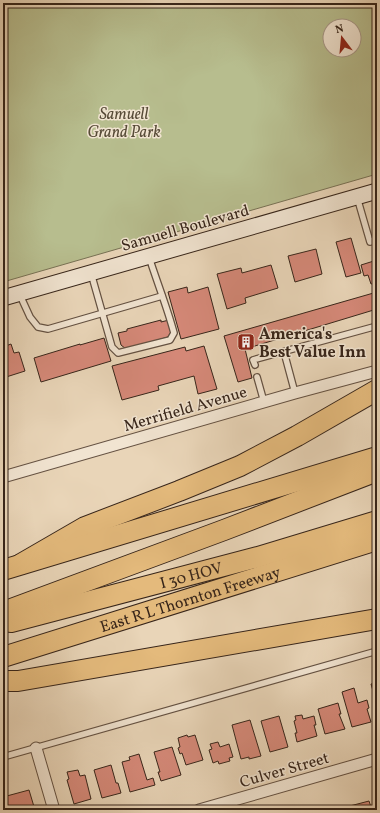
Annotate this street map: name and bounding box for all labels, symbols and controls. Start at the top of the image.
north arrow [322,18,362,58]
text: N [334,22,346,38]
park label: Samuell Grand Park [87,104,161,144]
street label: Samuell Boulevard [119,200,252,258]
place label: America's Best Value Inn [259,324,366,364]
building icon: America's Best Value Inn [236,332,256,352]
street label: Merrifield Avenue [121,382,250,438]
street label: I 30 HOV [158,558,225,595]
street label: East R L Thornton Freeway [98,562,284,639]
street label: Culver Street [237,748,332,794]

